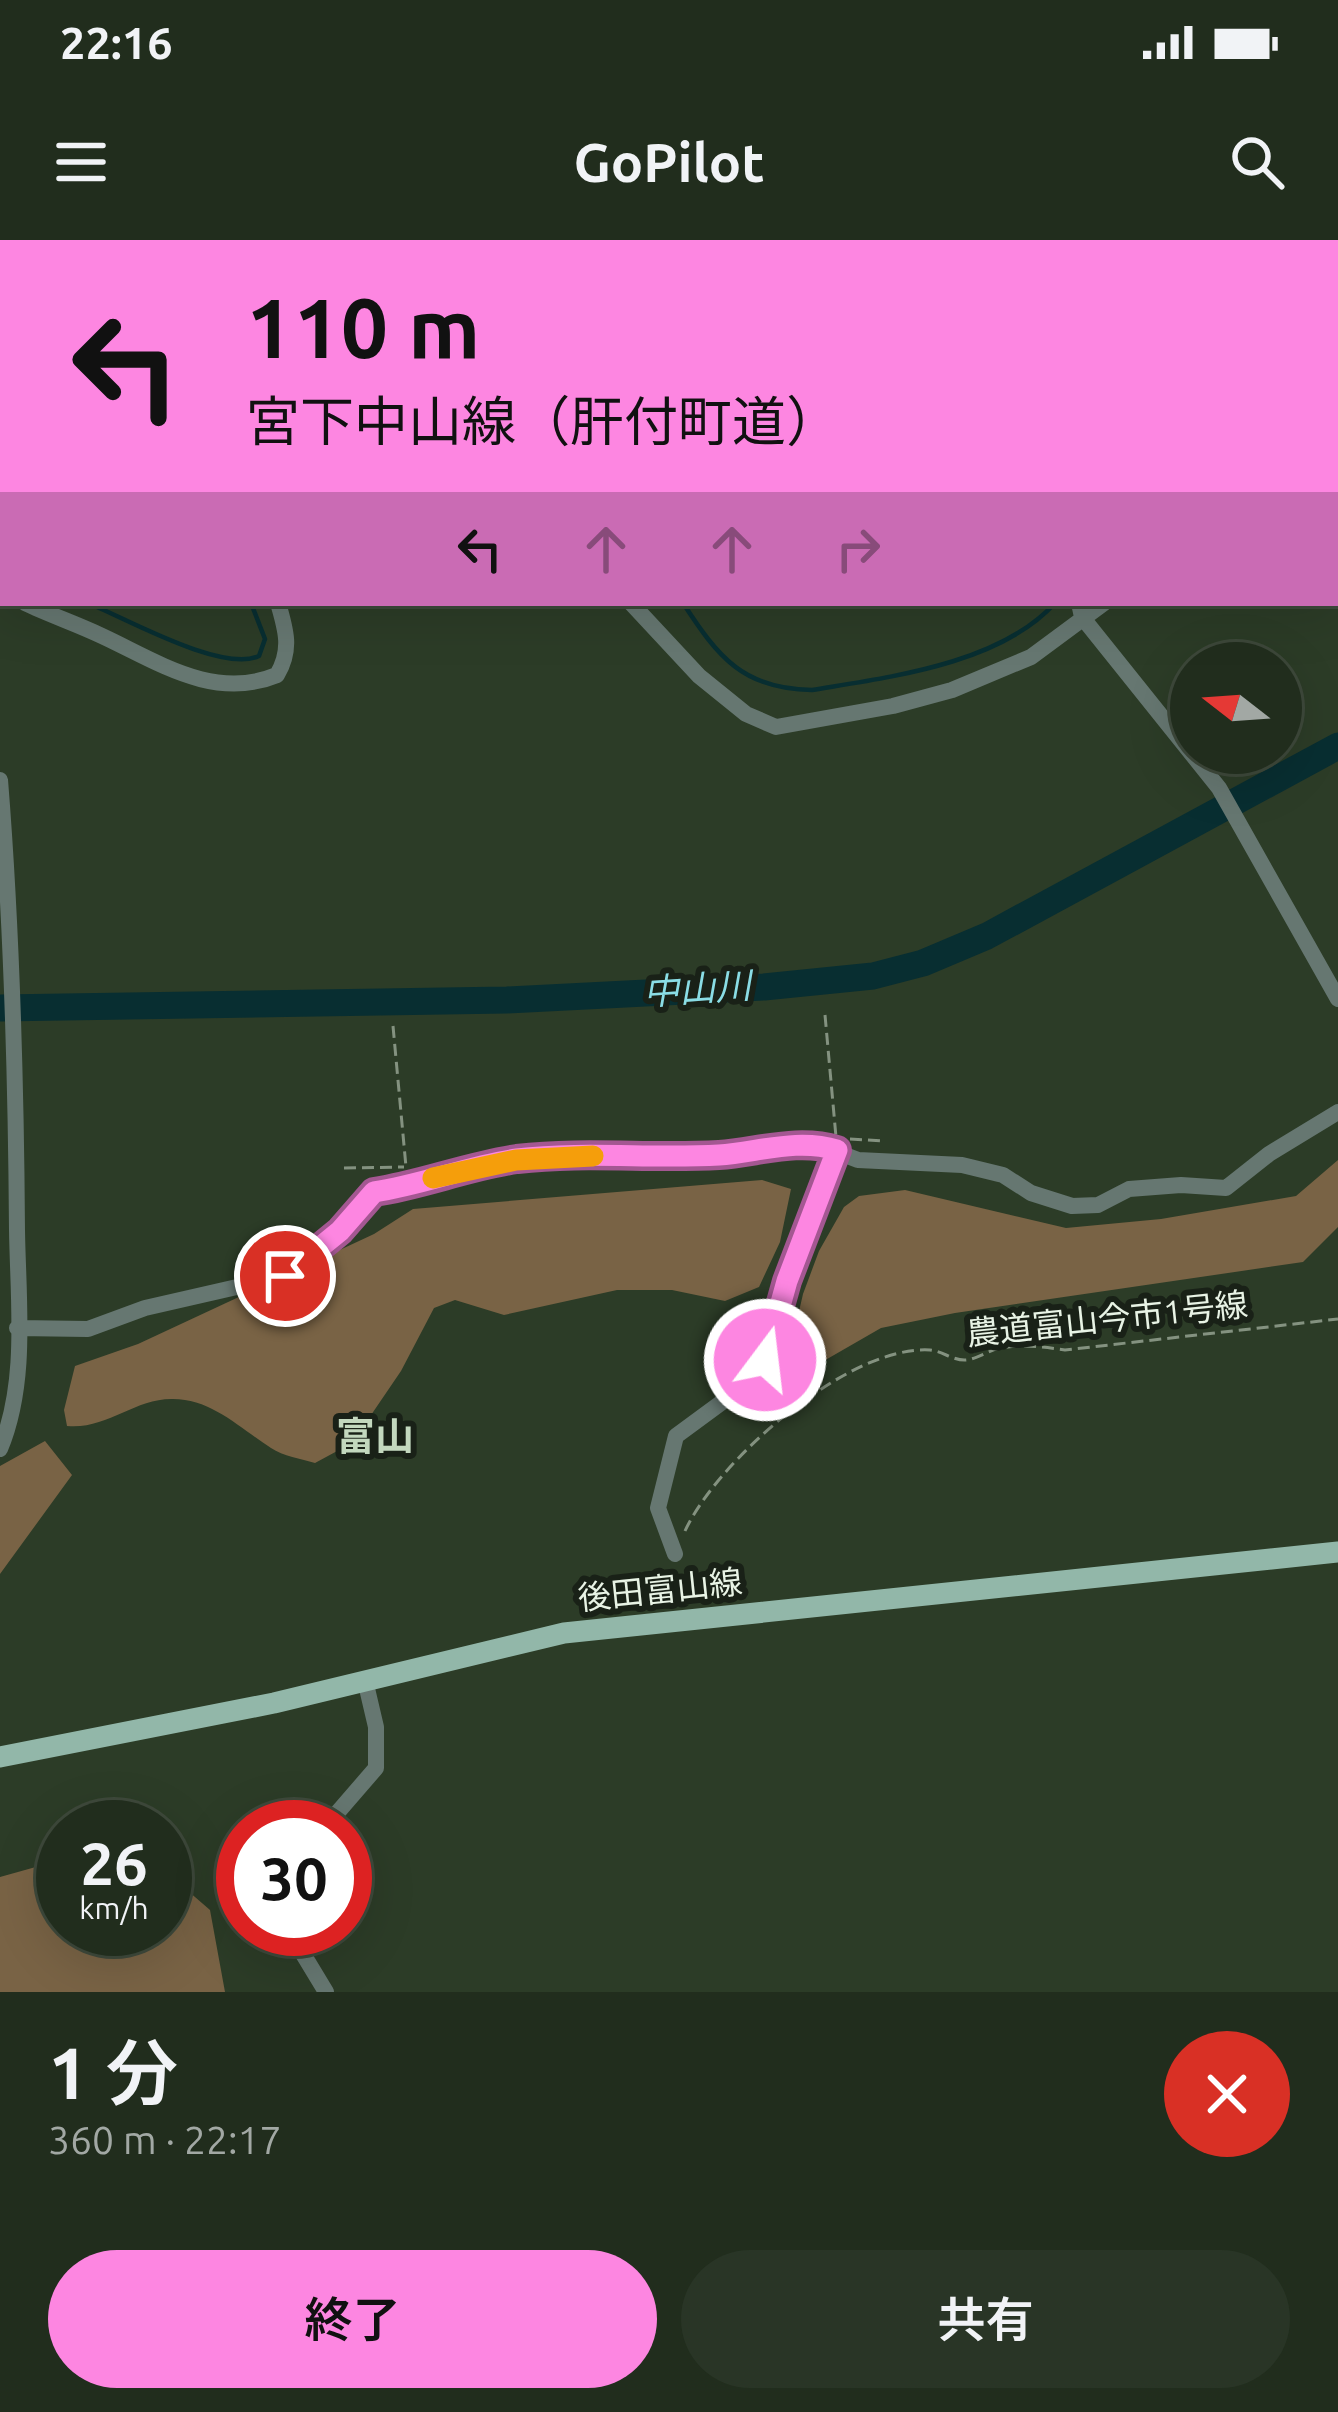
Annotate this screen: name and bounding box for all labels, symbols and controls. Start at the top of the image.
text: 22:16 [60,17,173,68]
icon: menu [48,129,114,195]
icon: search [1224,129,1290,195]
text: GoPilot [573,132,765,192]
text: 110 m [246,280,480,374]
icon: left [48,288,204,444]
text: 宮下中山線（肝付町道） [246,391,840,451]
icon: left [447,516,513,582]
icon: ahead [573,516,639,582]
icon: ahead [699,516,765,582]
icon: right [825,516,891,582]
north arrow [1170,642,1302,774]
map controls [1170,642,1302,774]
water label: 中山川 [642,964,756,1012]
pin [234,1225,336,1327]
icon: arrive [252,1243,318,1309]
street label: 農道富山今市1号線 [965,1285,1249,1351]
position arrow [702,1297,828,1423]
district label: 富山 [336,1414,414,1457]
street label: 後田富山線 [576,1562,744,1616]
speed limit sign: 30 [216,1800,372,1956]
text: 26 [80,1829,148,1896]
text: km/h [79,1891,149,1925]
button: close [1164,2031,1290,2157]
text: 1 分 [48,2032,178,2113]
text: 360 m · 22:17 [48,2118,282,2161]
button: 終了 [48,2250,657,2388]
button: 共有 [681,2250,1290,2388]

